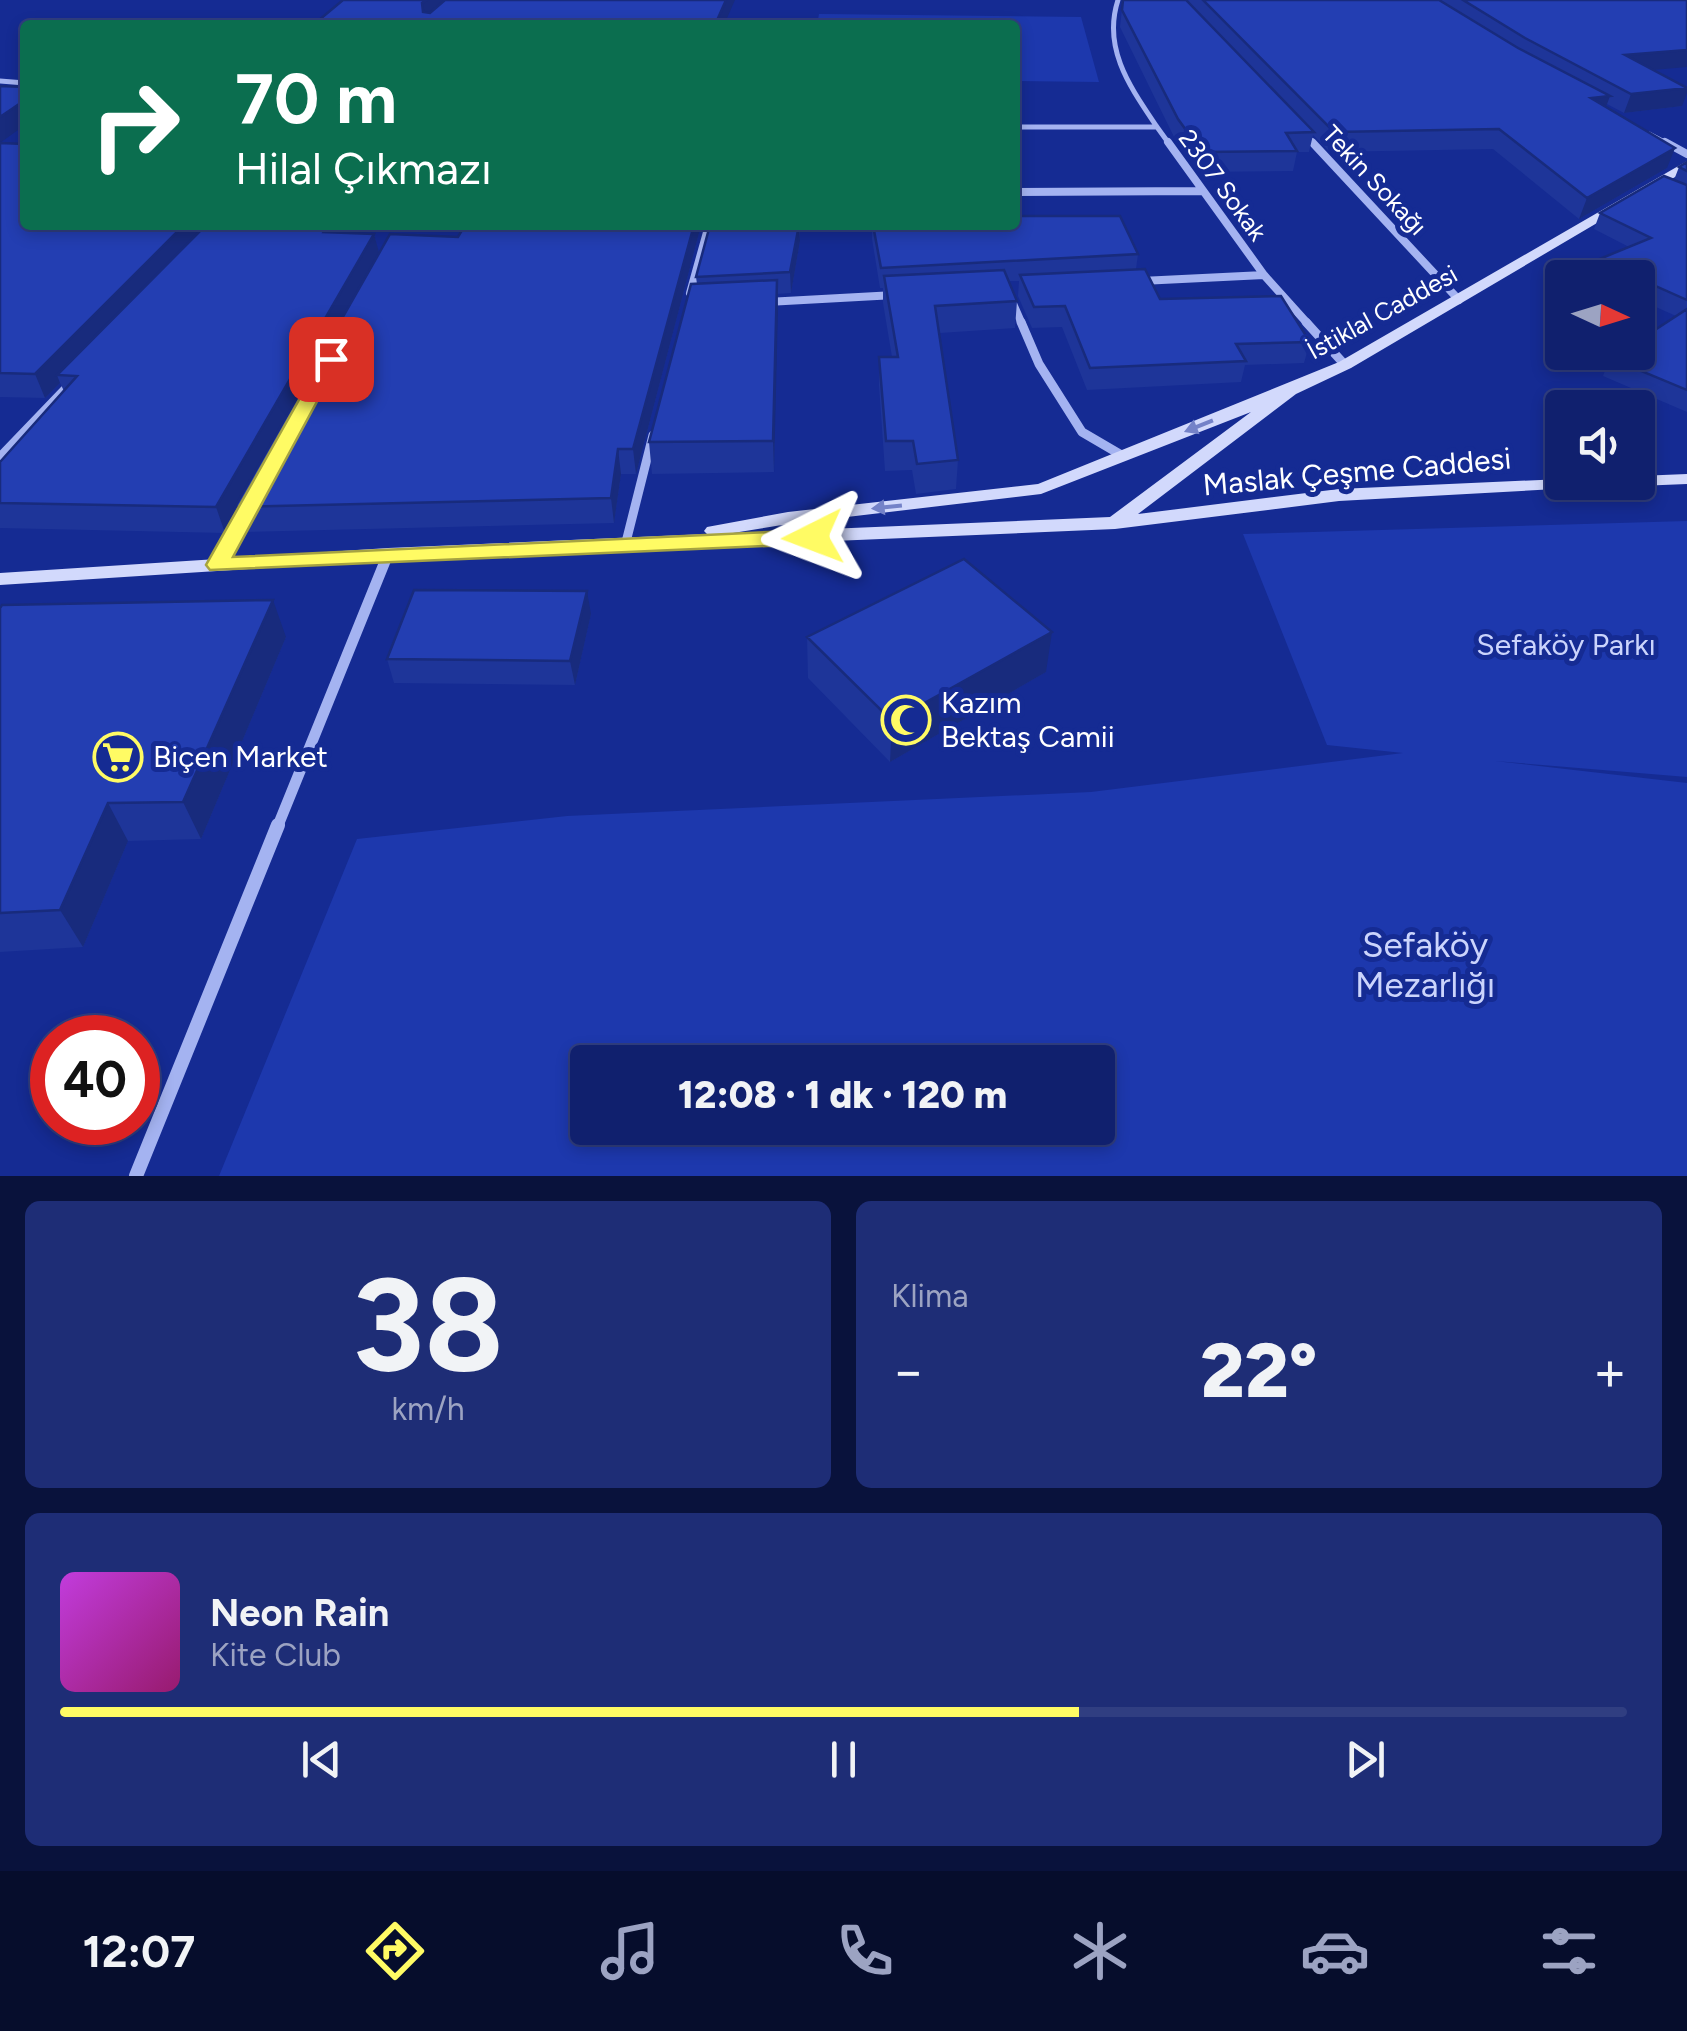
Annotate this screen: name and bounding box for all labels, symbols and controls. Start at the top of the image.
text: 70 m [235,56,397,141]
icon: right [70,60,200,190]
street label: Tekin Sokağı [1317,119,1433,241]
street label: 2307 Sokak [1173,124,1274,247]
text: Hilal Çıkmazı [235,141,492,195]
street label: İstiklal Caddesi [1302,258,1462,366]
north arrow [1545,260,1655,370]
map controls [1545,260,1655,500]
pin [289,317,374,402]
icon: arrive [304,332,359,387]
button: sound [1545,390,1655,500]
one-way arrow [1184,418,1214,434]
street label: Maslak Çeşme Caddesi [1201,440,1513,503]
position arrow [761,485,865,589]
one-way arrow [871,499,903,515]
park label: Sefaköy Parkı [1476,626,1656,663]
place label: Kazım Bektaş Camii [941,684,1115,755]
mosque icon: Kazım Bektaş Camii [880,694,932,746]
supermarket icon: Biçen Market [92,731,144,783]
place label: Biçen Market [153,738,328,775]
park label: Sefaköy Mezarlığı [1355,924,1495,1006]
speed limit sign: 40 [30,1015,160,1145]
text: 12:08 · 1 dk · 120 m [678,1072,1007,1118]
text: 38 [352,1247,504,1403]
text: Klima [891,1277,969,1315]
text: 22° [1201,1326,1317,1416]
text: − [891,1338,925,1404]
text: + [1593,1338,1627,1404]
text: km/h [391,1390,465,1428]
text: Neon Rain [210,1590,389,1636]
text: Kite Club [210,1636,341,1674]
icon: previous [294,1732,349,1787]
icon: pause [816,1732,871,1787]
icon: next [1338,1732,1393,1787]
icon: directions [360,1916,430,1986]
icon: music [595,1916,665,1986]
icon: phone [830,1916,900,1986]
icon: climate [1065,1916,1135,1986]
icon: car [1300,1916,1370,1986]
icon: filters [1534,1916,1604,1986]
text: 12:07 [82,1924,195,1978]

